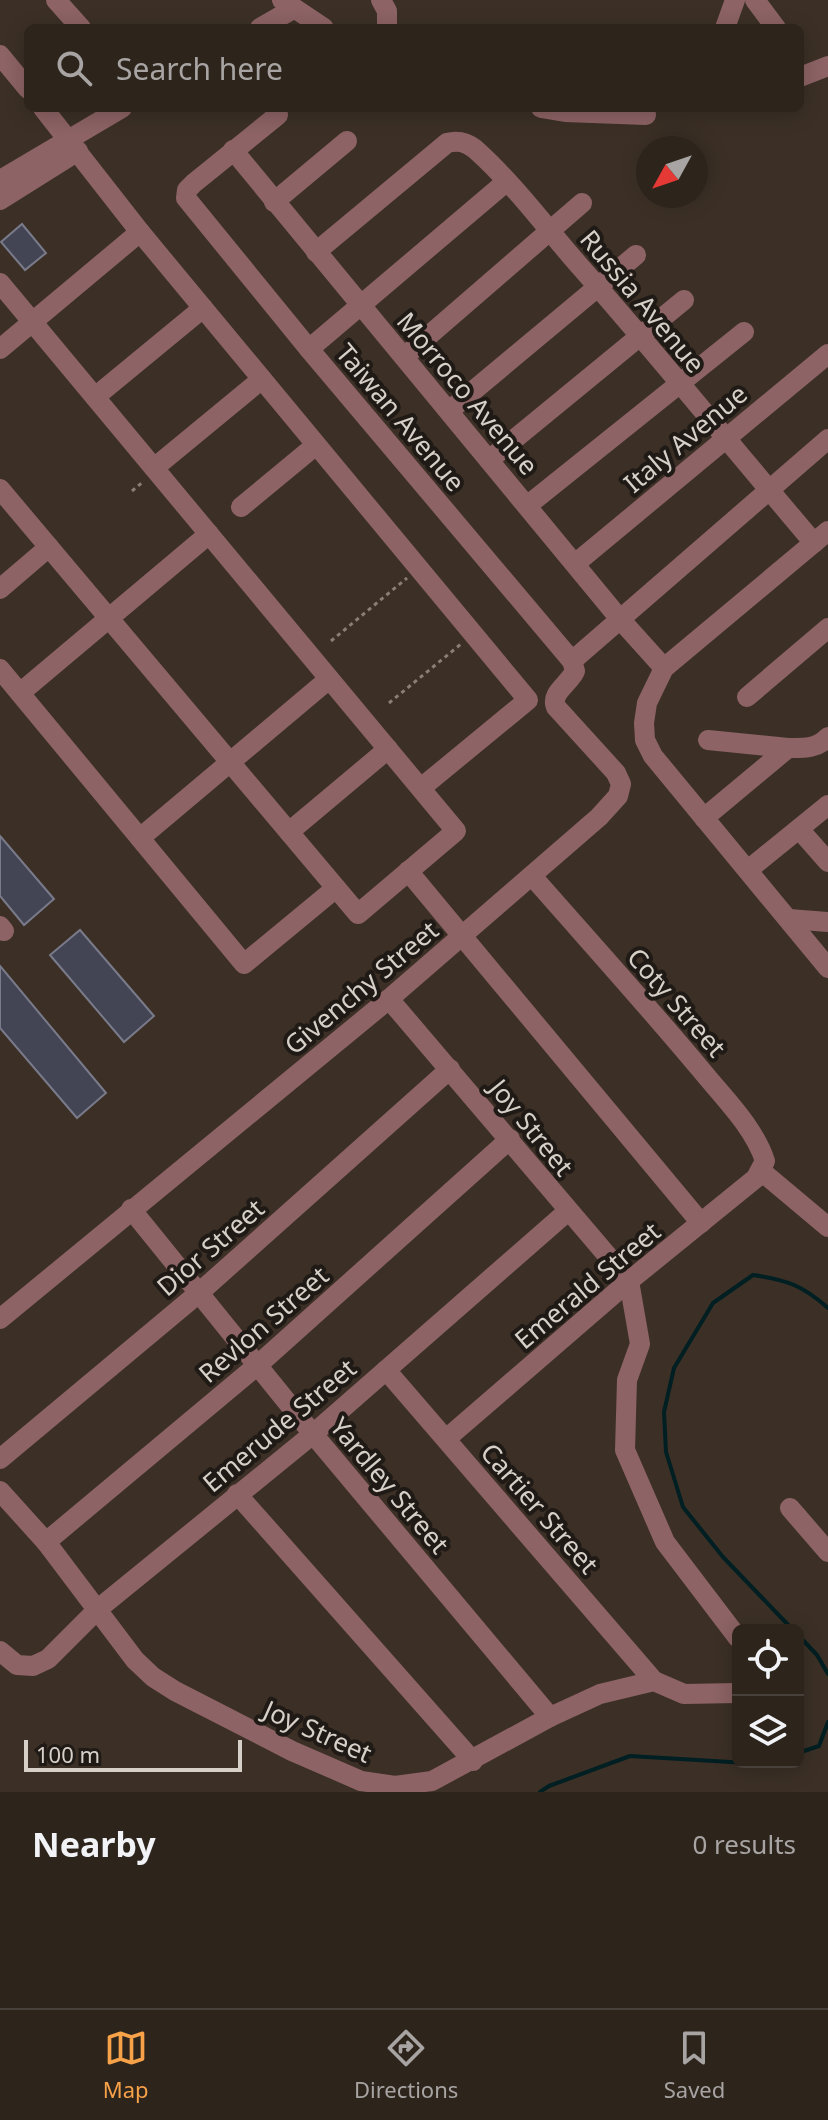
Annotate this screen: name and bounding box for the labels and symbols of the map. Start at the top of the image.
north arrow [636,136,708,208]
street label: Russia Avenue [572,222,714,380]
street label: Morroco Avenue [389,304,547,482]
street label: Taiwan Avenue [328,335,474,499]
street label: Italy Avenue [616,376,754,500]
street label: Givenchy Street [276,912,446,1062]
street label: Coty Street [619,940,735,1064]
street label: Joy Street [480,1069,582,1183]
street label: Dior Street [149,1190,271,1304]
street label: Emerald Street [506,1213,668,1357]
street label: Revlon Street [190,1257,336,1391]
street label: Emerude Street [195,1350,363,1500]
street label: Yardley Street [322,1409,458,1561]
street label: Cartier Street [473,1435,607,1581]
street label: Joy Street [255,1690,378,1771]
scale bar [24,1736,242,1772]

